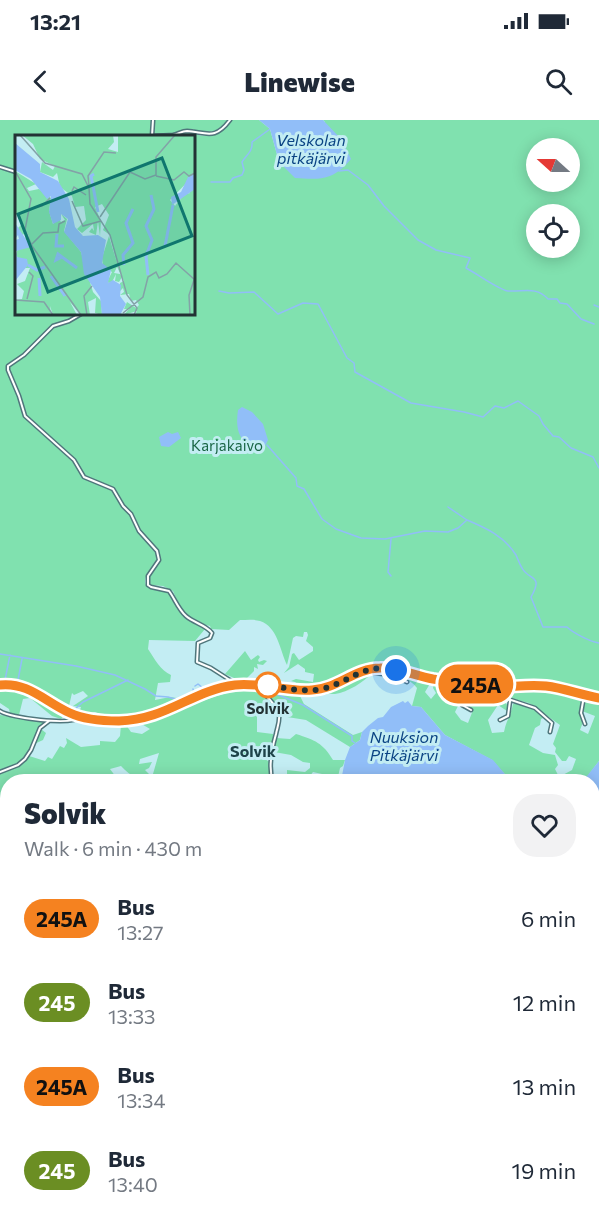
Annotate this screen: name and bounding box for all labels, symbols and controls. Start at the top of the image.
text: 13:21 [30,8,81,35]
icon: back [24,65,57,98]
text: Linewise [244,65,355,98]
icon: search [542,65,575,98]
water label: Velskolan pitkäjärvi [276,130,346,167]
inset map [15,135,195,315]
north arrow [526,138,580,192]
map controls [526,138,580,258]
button: locate [526,204,580,258]
park label: Karjakaivo [191,436,263,454]
your location [381,655,411,685]
line badge: 245A [434,664,518,704]
marker: Solvik [255,672,281,698]
text: 245A [450,672,502,697]
place label: Solvik [247,699,290,717]
water label: Nuuksion Pitkäjärvi [370,727,439,764]
district label: Solvik [230,741,277,760]
button: heart [513,794,576,857]
text: Solvik [24,796,106,830]
text: Walk · 6 min · 430 m [24,836,202,860]
text: Bus [117,893,155,920]
text: 6 min [521,905,576,932]
text: 245A [36,906,87,931]
text: 13:27 [117,920,164,944]
text: Bus [108,977,145,1004]
text: 12 min [513,989,576,1016]
text: 245 [39,990,75,1015]
text: 13:33 [108,1004,155,1028]
text: Bus [117,1061,155,1088]
text: 13 min [512,1073,576,1100]
text: 245A [36,1074,87,1099]
text: 13:34 [117,1088,165,1112]
text: Bus [108,1145,145,1172]
text: 19 min [512,1157,576,1184]
text: 245 [39,1158,75,1183]
text: 13:40 [108,1172,158,1196]

